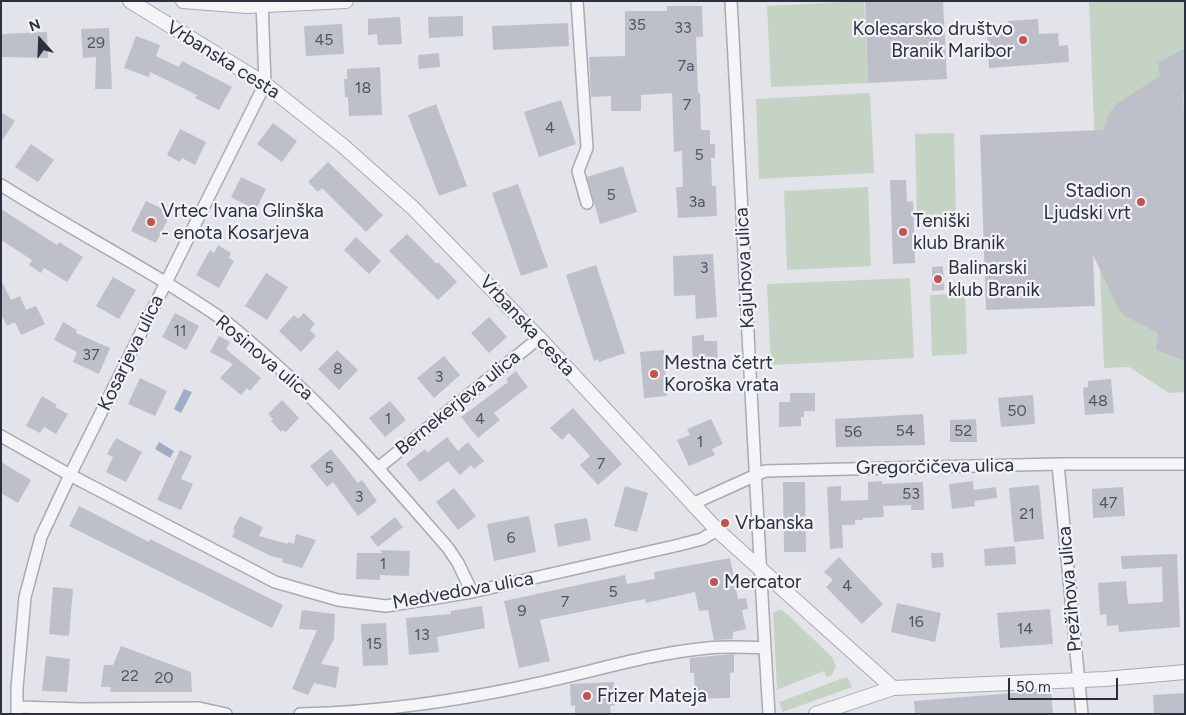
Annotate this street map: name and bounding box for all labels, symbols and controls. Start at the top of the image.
north arrow [15,15,65,65]
house number: 35 [628,15,646,35]
text: N [27,16,43,35]
street label: Vrbanska cesta [162,16,284,104]
house number: 33 [674,18,692,38]
place label: Kolesarsko društvo Branik Maribor [853,18,1013,62]
house number: 45 [314,30,334,50]
house number: 29 [87,33,105,53]
marker: Kolesarsko društvo Branik Maribor [1017,34,1029,46]
house number: 7a [678,56,694,76]
house number: 18 [355,78,371,98]
house number: 7 [683,95,691,115]
house number: 4 [545,118,555,138]
house number: 5 [694,145,704,165]
place label: Stadion Ljudski vrt [1044,180,1131,224]
house number: 5 [606,185,616,205]
house number: 3a [689,192,705,212]
marker: Stadion Ljudski vrt [1135,196,1147,208]
place label: Vrtec Ivana Glinška - enota Kosarjeva [161,200,324,244]
street label: Kajuhova ulica [730,207,760,329]
place label: Teniški klub Branik [913,210,1005,254]
marker: Vrtec Ivana Glinška - enota Kosarjeva [145,216,157,228]
marker: Teniški klub Branik [897,226,909,238]
place label: Balinarski klub Branik [948,257,1040,301]
house number: 3 [700,258,708,278]
street label: Vrbanska cesta [475,271,579,381]
marker: Balinarski klub Branik [932,273,944,285]
street label: Kosarjeva ulica [93,291,169,415]
street label: Rosinova ulica [210,310,318,406]
house number: 11 [173,321,187,341]
house number: 37 [82,345,100,365]
street label: Bernekerjeva ulica [391,346,525,460]
place label: Mestna četrt Koroška vrata [664,352,779,396]
house number: 8 [333,359,343,379]
house number: 3 [435,367,443,387]
marker: Mestna četrt Koroška vrata [648,368,660,380]
house number: 48 [1088,391,1108,411]
house number: 50 [1007,401,1027,421]
house number: 1 [385,409,391,429]
house number: 4 [475,409,485,429]
house number: 54 [895,421,915,441]
house number: 52 [954,421,972,441]
house number: 56 [844,422,862,442]
house number: 1 [697,432,703,452]
house number: 7 [597,454,605,474]
street label: Gregorčičeva ulica [856,454,1014,480]
house number: 5 [324,458,334,478]
house number: 53 [902,484,920,504]
house number: 3 [355,487,363,507]
house number: 47 [1099,493,1117,513]
house number: 21 [1019,504,1035,524]
place label: Vrbanska [735,512,813,534]
marker: Vrbanska [719,517,731,529]
street label: Prežihova ulica [1053,525,1087,653]
house number: 6 [506,528,516,548]
house number: 1 [380,554,386,574]
street label: Medvedova ulica [391,567,535,615]
place label: Mercator [724,571,801,593]
marker: Mercator [708,576,720,588]
house number: 4 [842,576,852,596]
house number: 5 [608,582,618,602]
house number: 7 [561,592,569,612]
house number: 9 [517,601,527,621]
house number: 16 [908,612,924,632]
house number: 14 [1017,619,1033,639]
house number: 13 [414,625,430,645]
house number: 15 [366,634,382,654]
house number: 22 [121,666,139,686]
house number: 20 [154,668,174,688]
scale bar [1011,668,1121,700]
text: 50 m [1016,678,1051,696]
place label: Frizer Mateja [597,685,707,707]
marker: Frizer Mateja [581,690,593,702]

